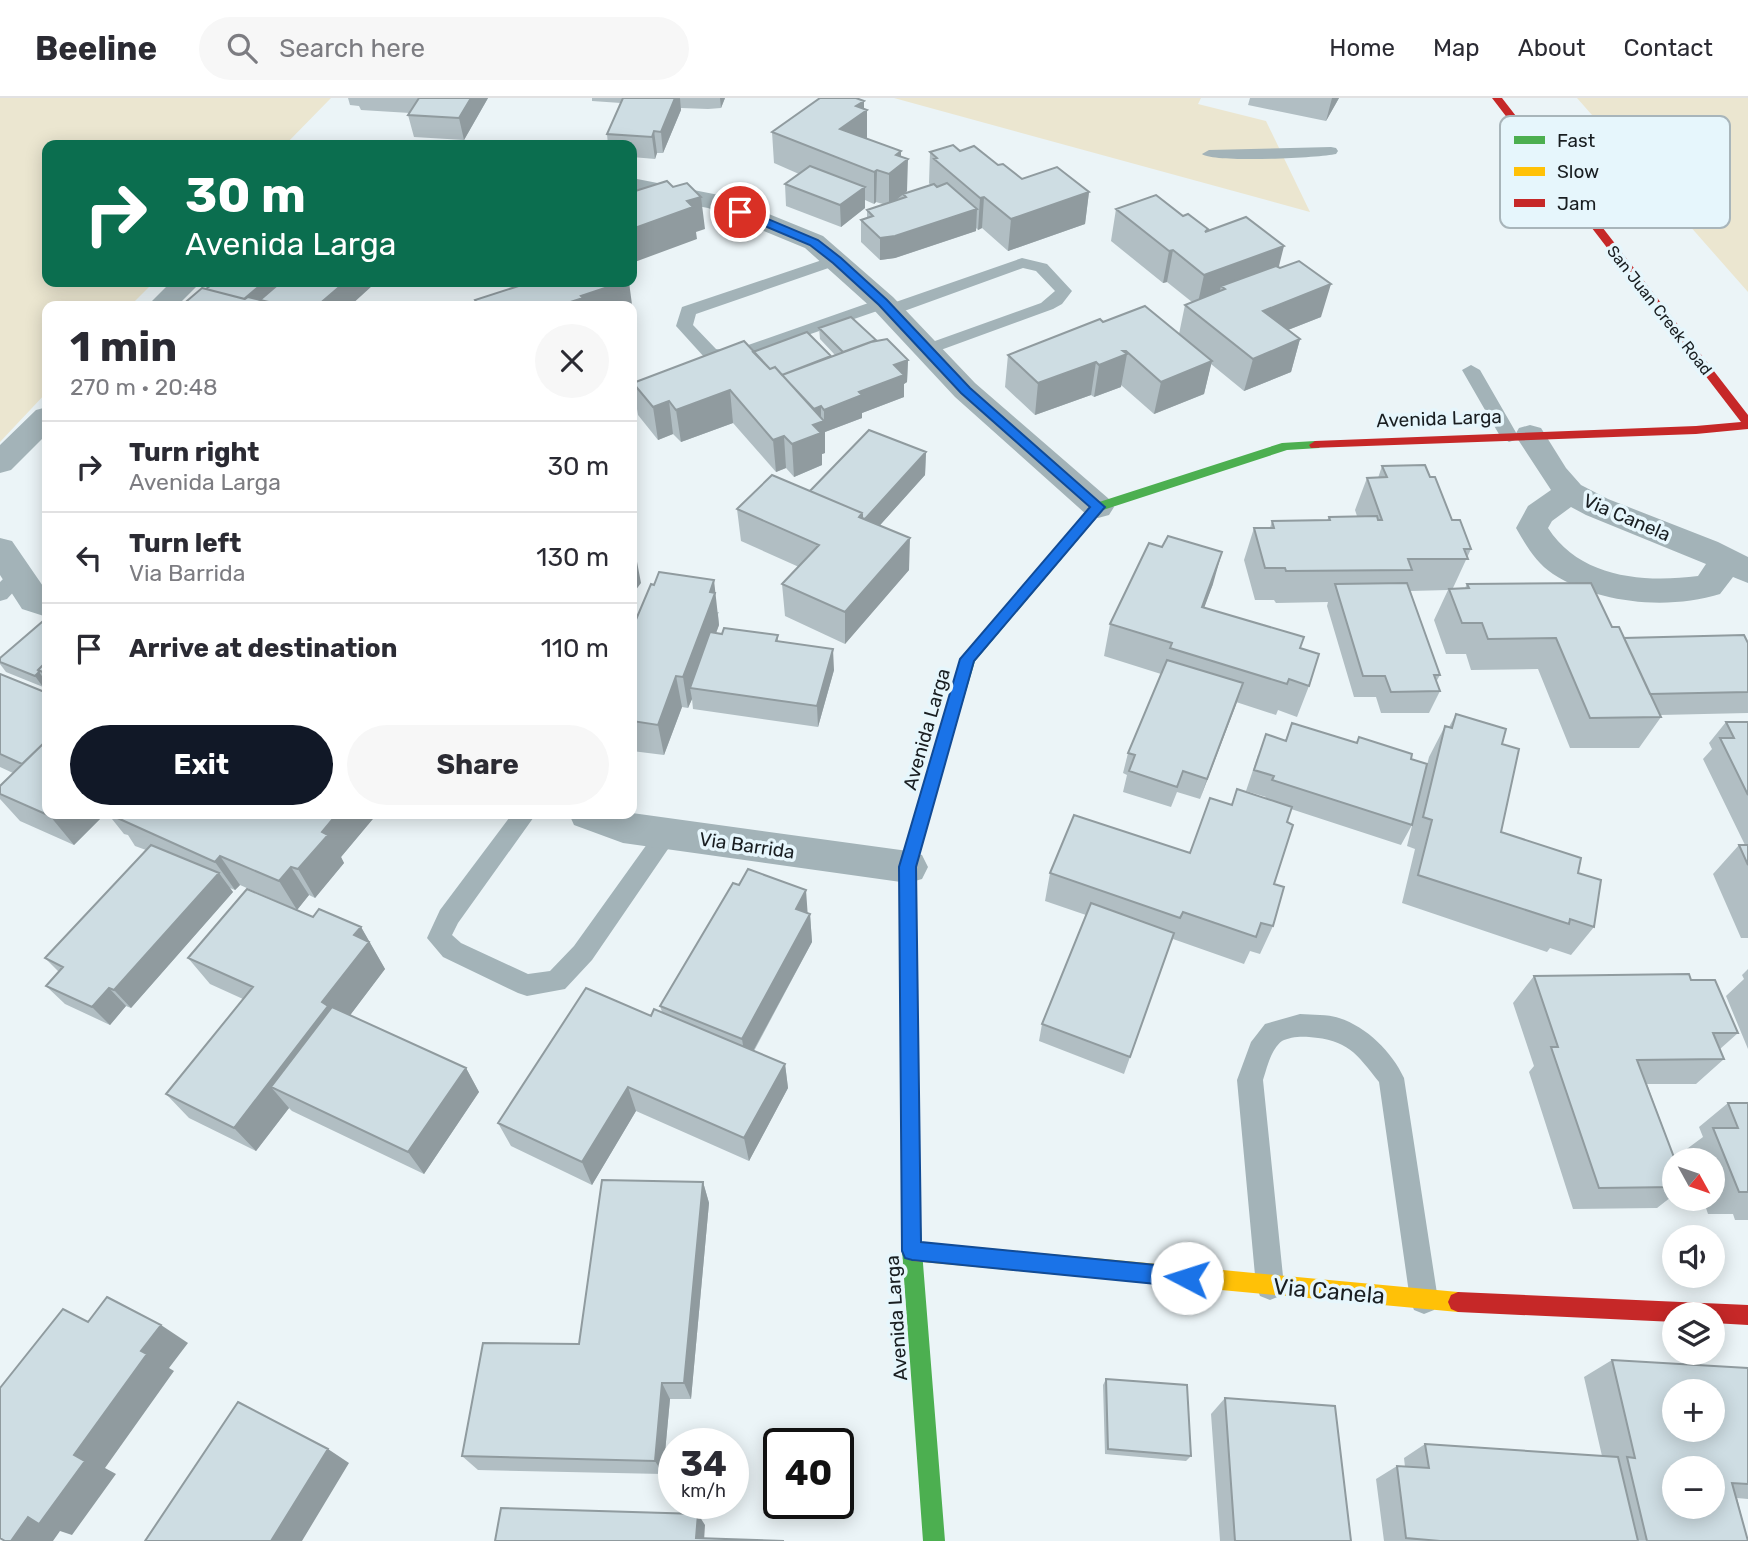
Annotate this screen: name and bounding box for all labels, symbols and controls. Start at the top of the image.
search box [199,17,689,80]
text: Beeline [35,29,157,68]
icon: search [223,29,261,67]
text: Search here [279,33,425,64]
text: Home [1329,34,1395,62]
text: Map [1433,34,1480,62]
text: About [1518,34,1586,62]
text: Contact [1624,34,1713,62]
legend [1500,116,1730,228]
text: Fast [1557,129,1596,152]
text: Slow [1557,160,1599,183]
text: 30 m [185,166,306,224]
icon: right [70,168,161,259]
pin [710,182,770,242]
text: Jam [1557,192,1596,215]
icon: arrive [721,193,759,231]
text: Avenida Larga [185,225,396,263]
street label: San Juan Creek Road [1603,242,1716,379]
text: 1 min [70,322,177,372]
button: close [535,324,609,398]
text: 270 m · 20:48 [70,373,218,401]
street label: Avenida Larga [1376,405,1502,432]
text: Turn right [129,437,259,468]
icon: right [70,448,108,486]
text: 30 m [547,451,609,482]
text: Avenida Larga [129,468,281,496]
street label: Via Canela [1580,489,1674,546]
text: Turn left [129,528,241,559]
icon: left [70,539,108,577]
text: 130 m [536,542,609,573]
text: Via Barrida [129,559,245,587]
icon: arrive [70,630,108,668]
text: Arrive at destination [129,633,397,664]
text: 110 m [541,633,609,664]
street label: Avenida Larga [898,666,955,793]
button: Exit [70,725,333,805]
button: Share [347,725,609,805]
street label: Via Barrida [698,827,796,864]
north arrow [1662,1148,1726,1211]
map controls [1662,1148,1725,1519]
button: sound [1662,1225,1725,1288]
position arrow [1150,1241,1224,1315]
street label: Avenida Larga [881,1255,912,1381]
street label: Via Canela [1272,1272,1386,1310]
button: layers [1662,1302,1725,1365]
button: + [1662,1379,1725,1442]
speed limit sign: 40 [763,1428,854,1519]
text: 34 [680,1443,727,1485]
button: − [1662,1456,1725,1519]
text: km/h [681,1480,726,1502]

